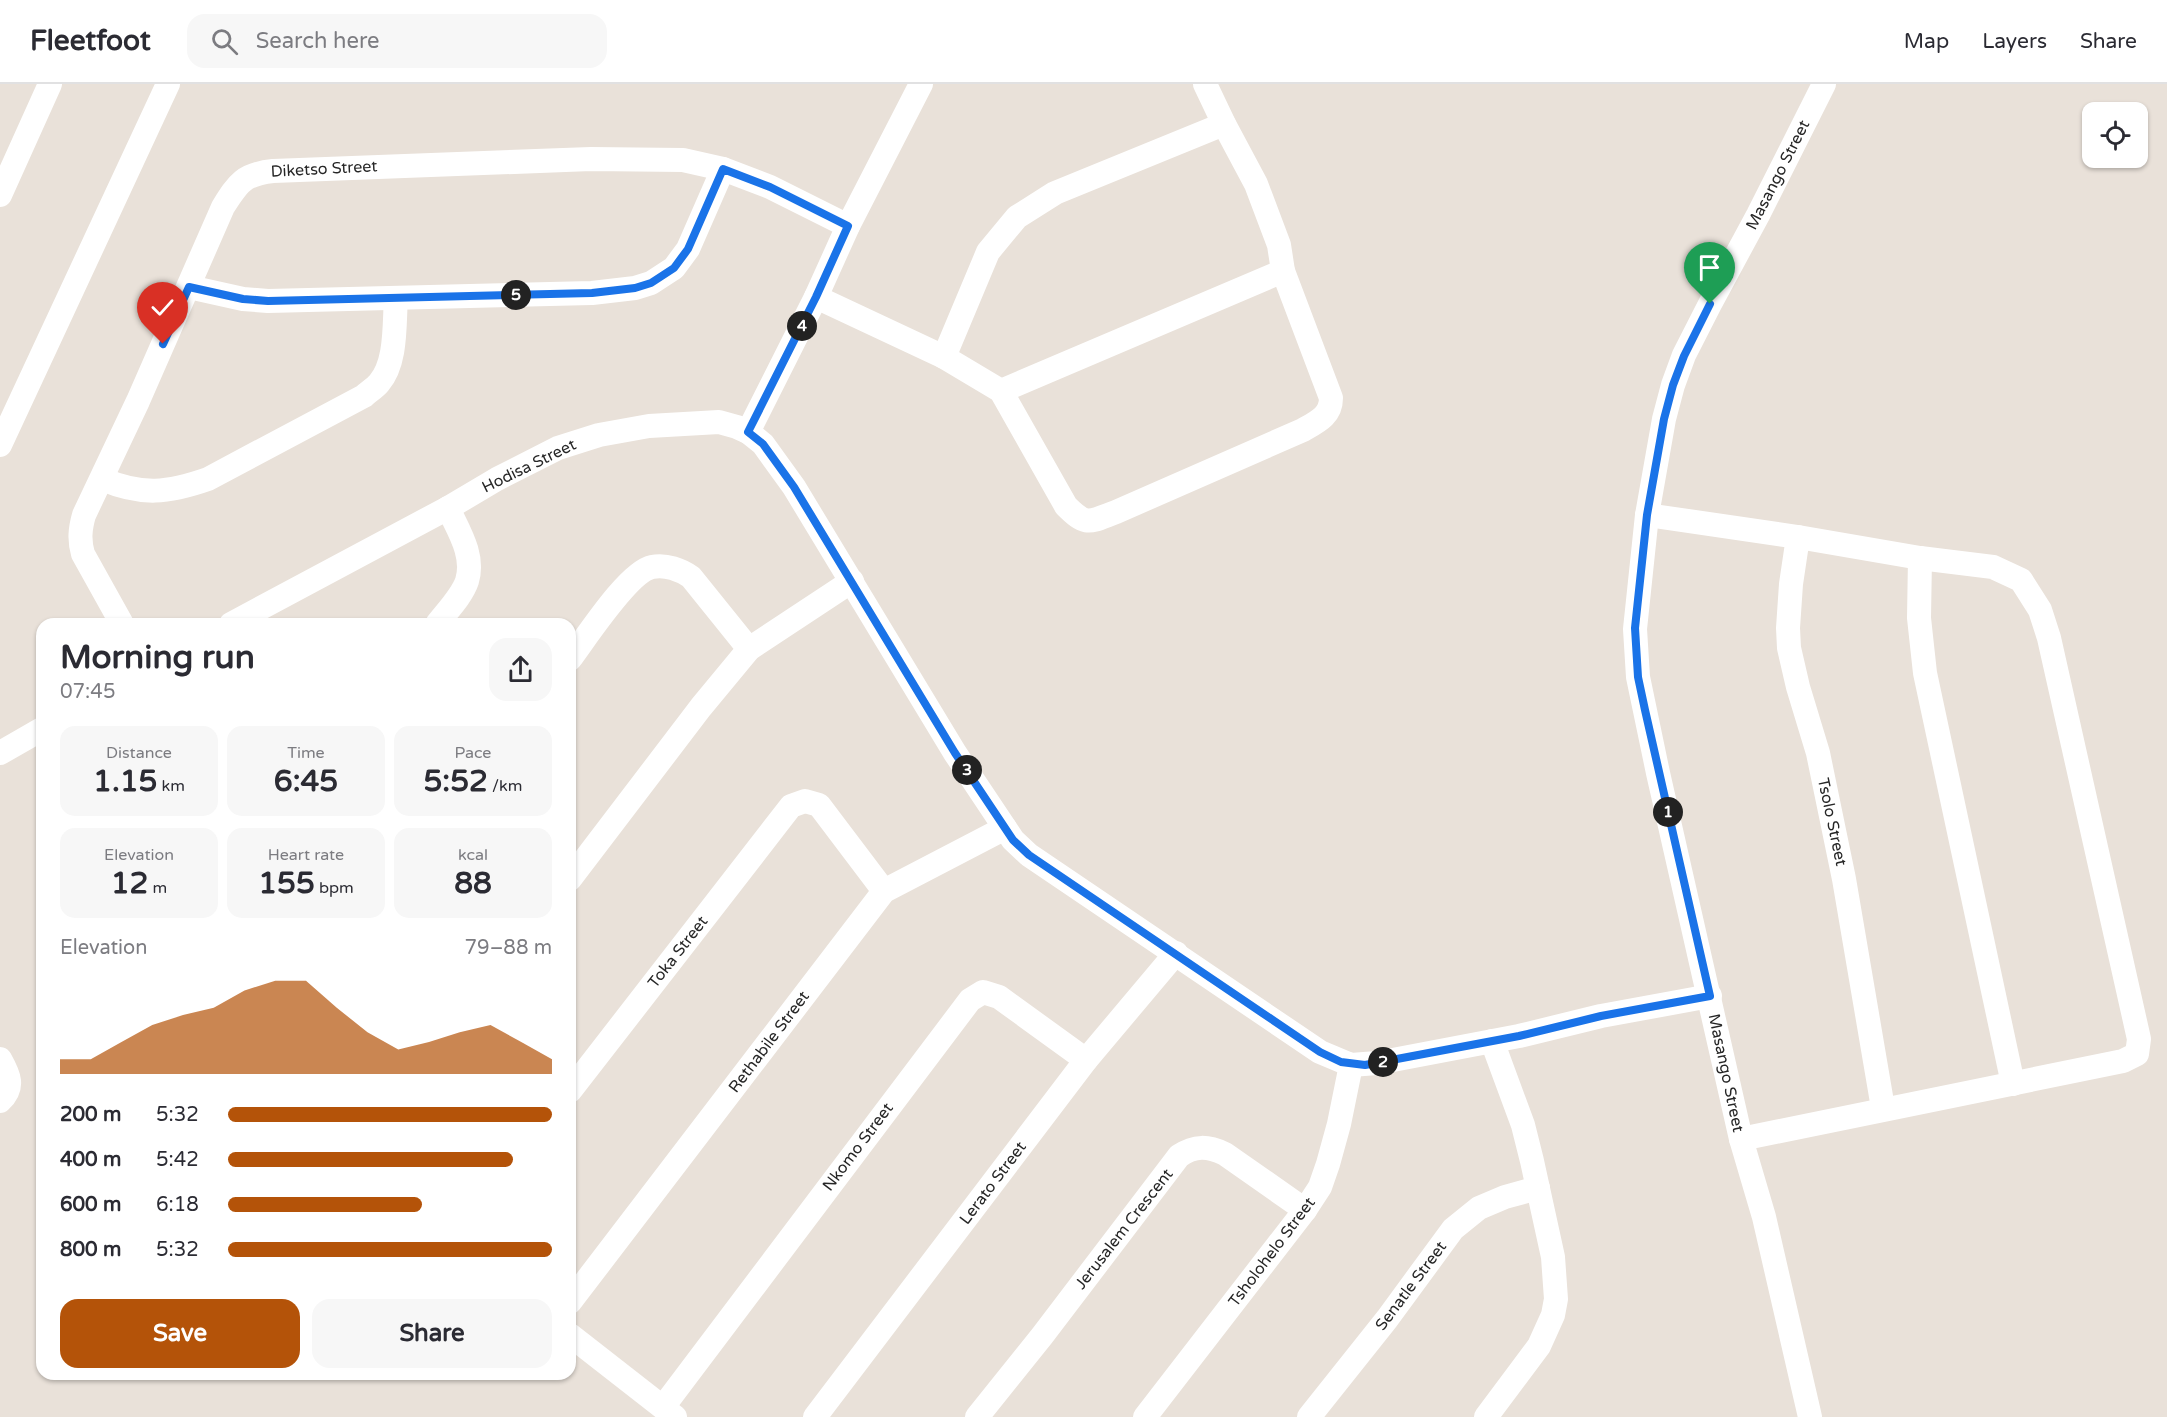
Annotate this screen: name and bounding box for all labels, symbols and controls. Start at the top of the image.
search box [187,14,607,68]
text: Fleetfoot [30,24,151,58]
icon: search [208,25,241,58]
text: Search here [256,28,379,54]
text: Map [1904,29,1949,54]
text: Layers [1982,29,2047,54]
text: Share [2080,29,2137,54]
map controls [2082,102,2148,168]
button: locate [2082,102,2148,168]
street label: Masango Street [1742,117,1814,233]
street label: Diketso Street [270,156,378,182]
pin [1684,242,1735,304]
icon: arrive [1693,251,1726,284]
pin: 5 [501,280,531,310]
pin [137,282,188,344]
text: 5 [511,285,521,305]
icon: check [146,291,179,324]
pin: 4 [787,311,817,341]
text: 4 [797,316,807,336]
street label: Hodisa Street [479,435,579,497]
text: Morning run [60,638,255,677]
button: share [489,638,552,701]
text: 07:45 [60,680,115,704]
text: Distance [106,743,172,763]
text: Time [287,743,325,763]
text: Pace [455,743,491,763]
pin: 3 [952,755,982,785]
text: 3 [962,760,972,780]
text: 1.15 [93,763,157,800]
text: 6:45 [274,763,338,800]
text: 5:52 [424,763,488,800]
text: km [157,776,185,796]
text: /km [488,776,522,796]
street label: Tsolo Street [1813,776,1851,868]
pin: 1 [1653,797,1683,827]
text: 1 [1663,802,1673,822]
text: Elevation [104,845,174,865]
text: Heart rate [268,845,344,865]
text: kcal [458,845,488,865]
text: 12 [111,865,148,902]
text: 155 [258,865,315,902]
text: 88 [454,865,492,902]
text: m [148,878,167,898]
text: bpm [315,878,354,898]
street label: Toka Street [644,912,712,992]
text: Elevation [60,936,147,960]
text: 79–88 m [465,936,552,960]
street label: Rethabile Street [724,987,814,1097]
street label: Masango Street [1704,1012,1748,1134]
pin: 2 [1368,1047,1398,1077]
text: 2 [1378,1052,1388,1072]
street label: Nkomo Street [818,1099,898,1195]
text: 200 m [60,1103,121,1127]
text: 5:32 [156,1103,199,1127]
street label: Lerato Street [955,1138,1031,1228]
text: 400 m [60,1148,121,1172]
text: 5:42 [156,1148,199,1172]
street label: Jerusalem Crescent [1071,1165,1177,1293]
text: 600 m [60,1193,121,1217]
text: 6:18 [156,1193,199,1217]
street label: Tsholohelo Street [1224,1193,1320,1311]
street label: Senatle Street [1371,1237,1451,1335]
text: 800 m [60,1238,121,1262]
text: 5:32 [156,1238,199,1262]
button: Save [60,1299,300,1368]
button: Share [312,1299,552,1368]

